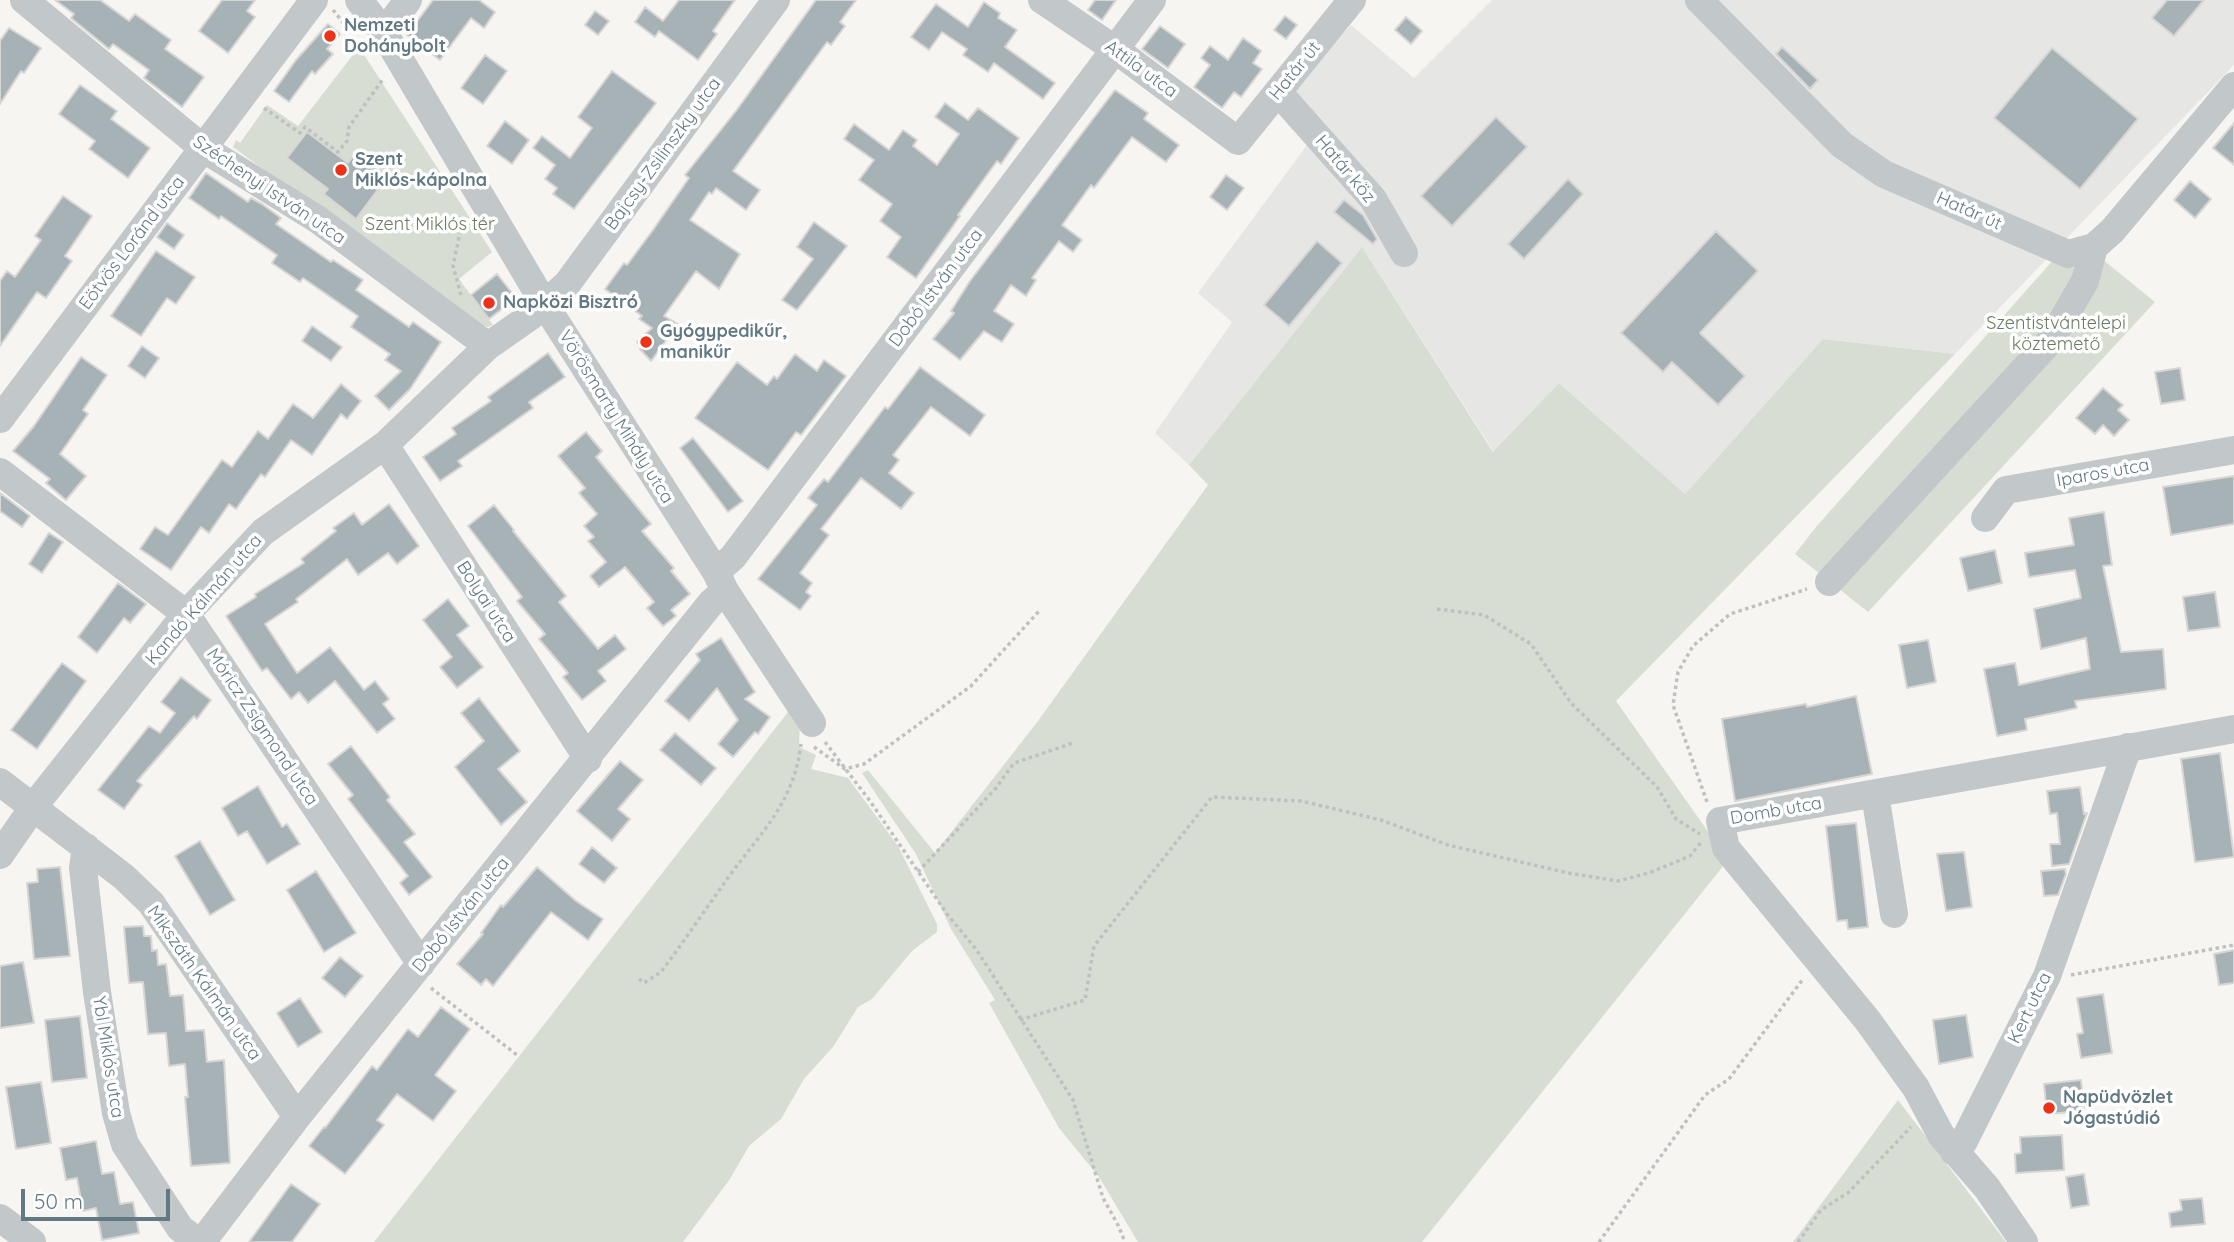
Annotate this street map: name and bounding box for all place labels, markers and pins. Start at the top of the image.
place label: Nemzeti Dohánybolt [344,15,446,58]
marker: Nemzeti Dohánybolt [322,28,338,44]
place label: Szent Miklós-kápolna [355,149,487,192]
marker: Szent Miklós-kápolna [333,162,349,178]
place label: Napközi Bisztró [503,292,638,314]
marker: Napközi Bisztró [481,295,497,311]
place label: Gyógypedikűr, manikűr [660,321,787,364]
marker: Gyógypedikűr, manikűr [638,334,654,350]
place label: Napüdvözlet Jógastúdió [2063,1087,2173,1130]
marker: Napüdvözlet Jógastúdió [2041,1100,2057,1116]

